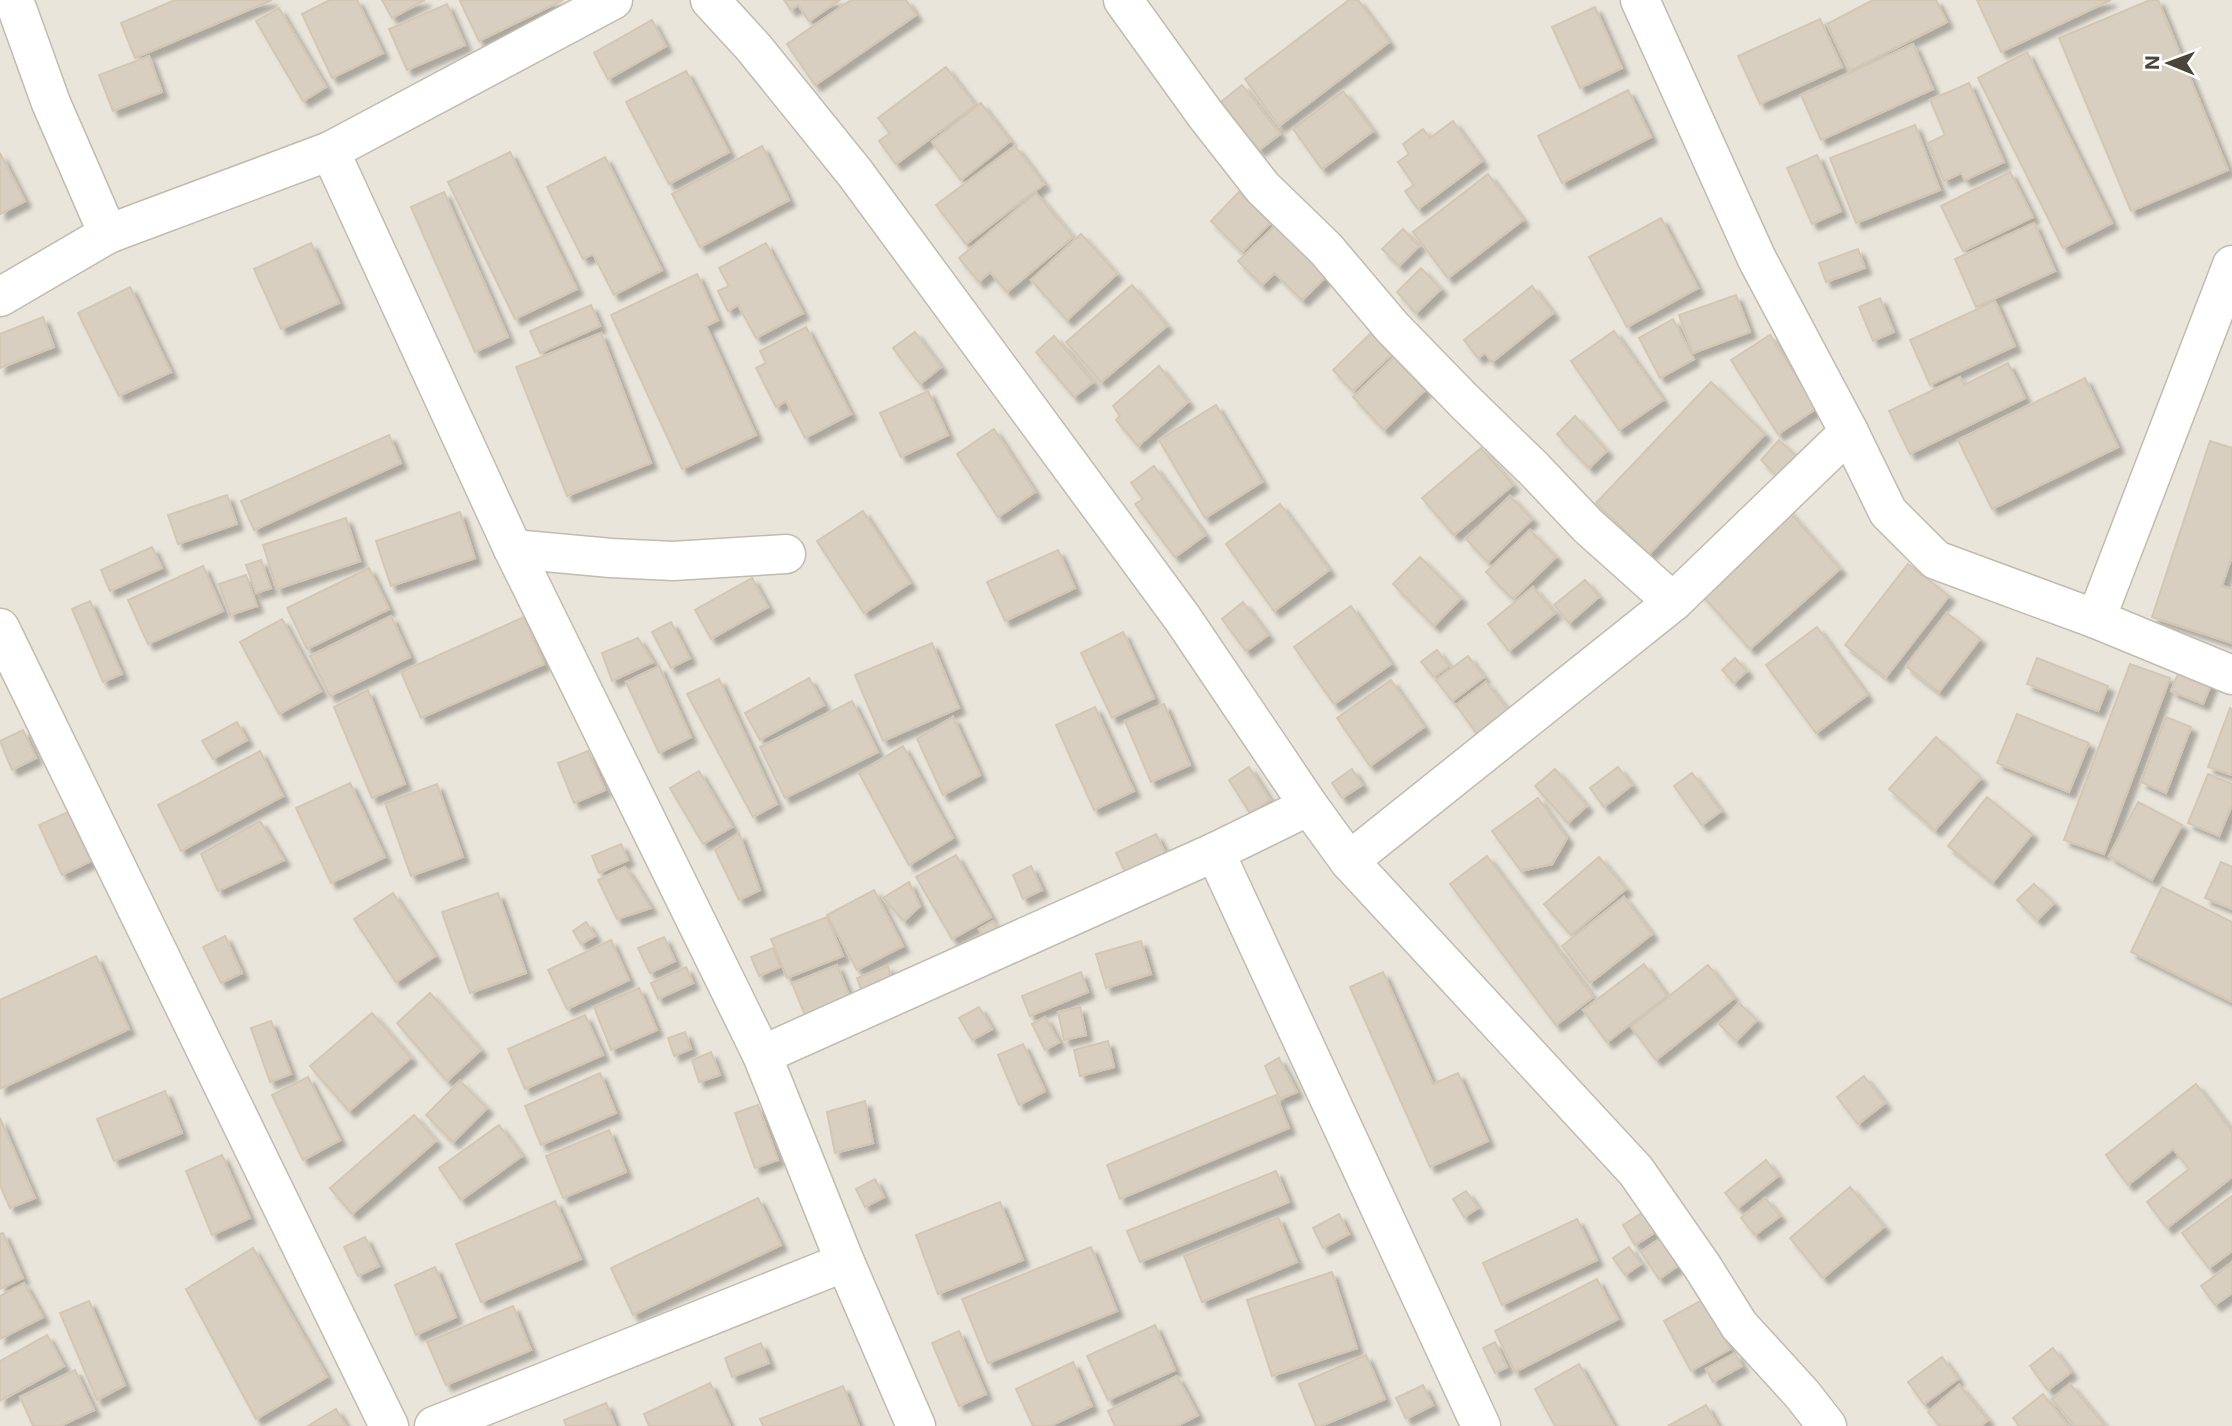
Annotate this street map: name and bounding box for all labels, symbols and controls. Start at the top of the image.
north arrow [2134,28,2204,98]
text: N [2141,55,2164,70]

